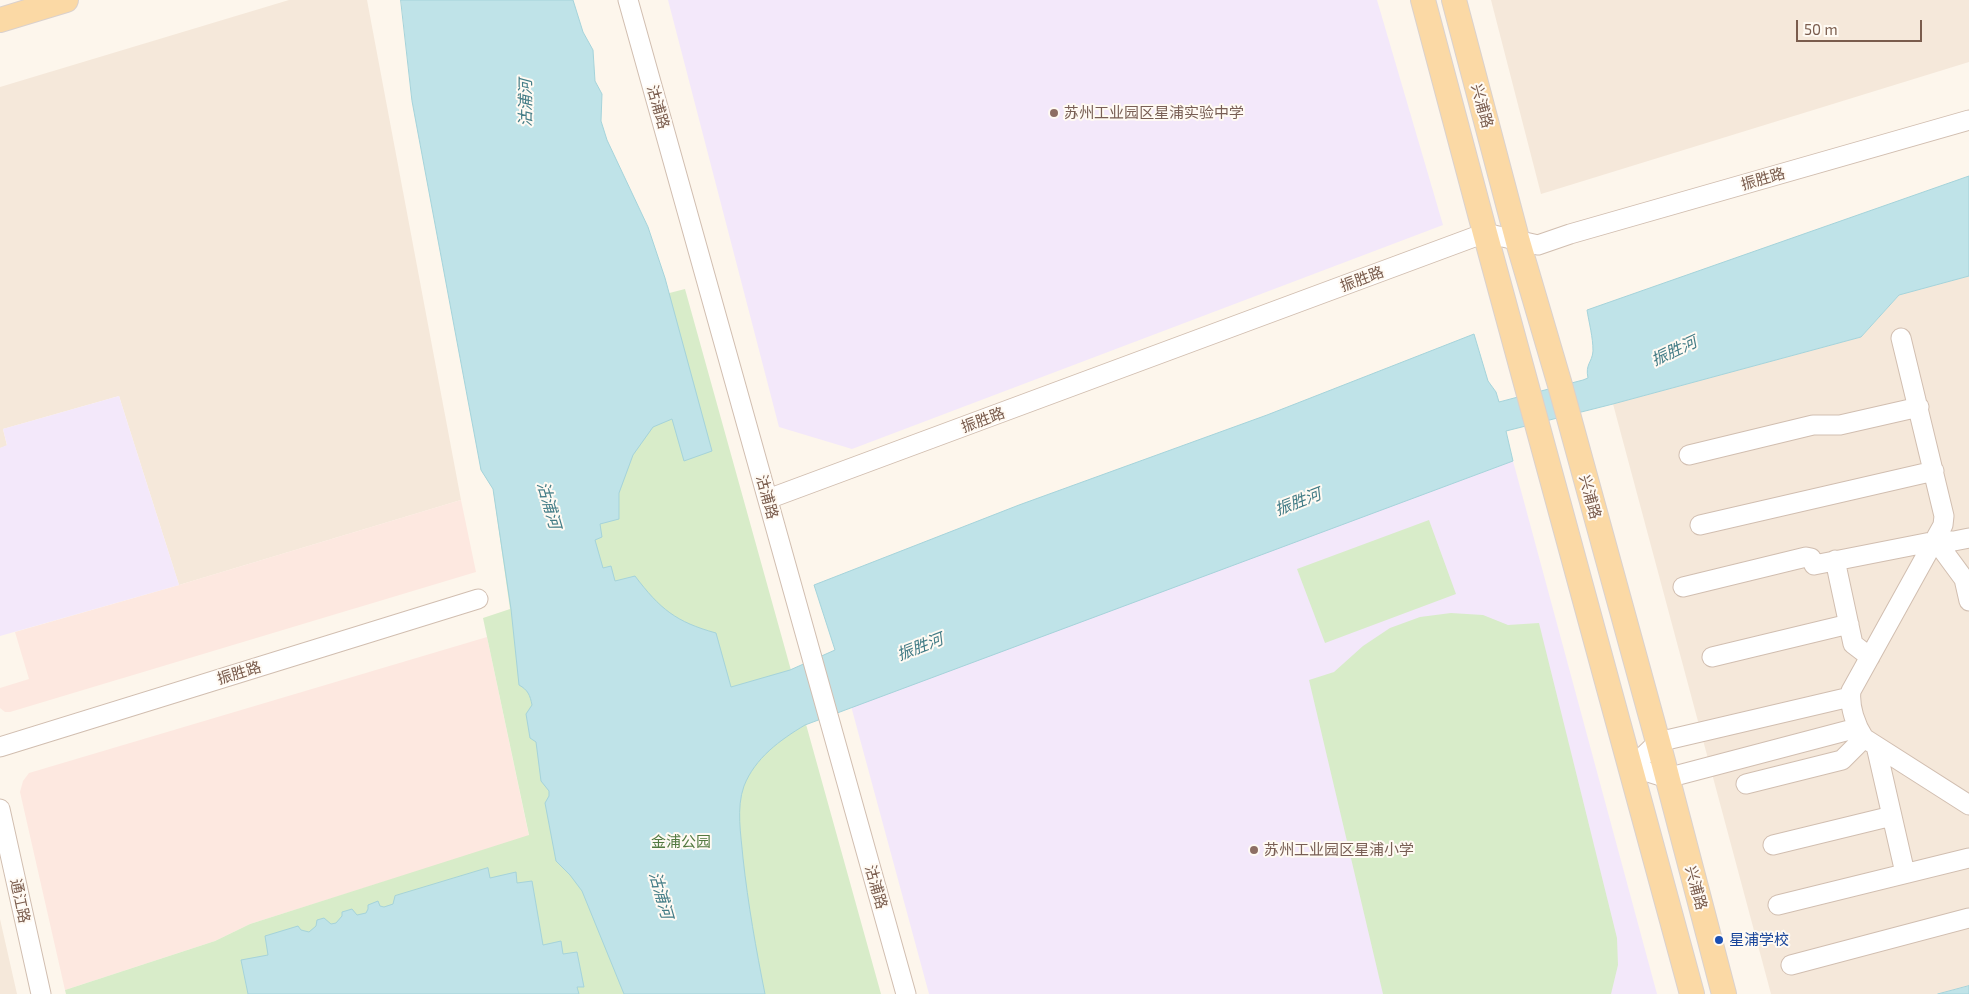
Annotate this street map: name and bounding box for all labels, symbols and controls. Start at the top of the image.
scale bar [1799,10,1925,42]
text: 50 m [1804,20,1838,38]
water label: 沽浦河 [516,79,536,127]
street label: 兴浦路 [1467,82,1497,130]
street label: 沽浦路 [643,83,673,131]
place label: 苏州工业园区星浦实验中学 [1064,104,1244,122]
marker: 苏州工业园区星浦实验中学 [1048,107,1060,119]
street label: 振胜路 [1739,164,1787,194]
street label: 振胜路 [1338,263,1386,295]
water label: 振胜河 [1648,332,1700,370]
street label: 振胜路 [959,404,1007,436]
street label: 沽浦路 [752,473,782,521]
street label: 兴浦路 [1575,473,1605,521]
water label: 沽浦河 [533,479,565,531]
water label: 振胜河 [1272,484,1324,520]
water label: 振胜河 [894,629,946,665]
street label: 振胜路 [215,658,263,688]
park label: 金浦公园 [651,833,711,851]
place label: 苏州工业园区星浦小学 [1264,841,1414,859]
marker: 苏州工业园区星浦小学 [1248,844,1260,856]
street label: 沽浦路 [861,863,891,911]
street label: 兴浦路 [1681,864,1711,912]
water label: 沽浦河 [645,869,677,921]
street label: 通江路 [7,877,33,925]
place label: 星浦学校 [1729,931,1789,949]
marker: 星浦学校 [1713,934,1725,946]

